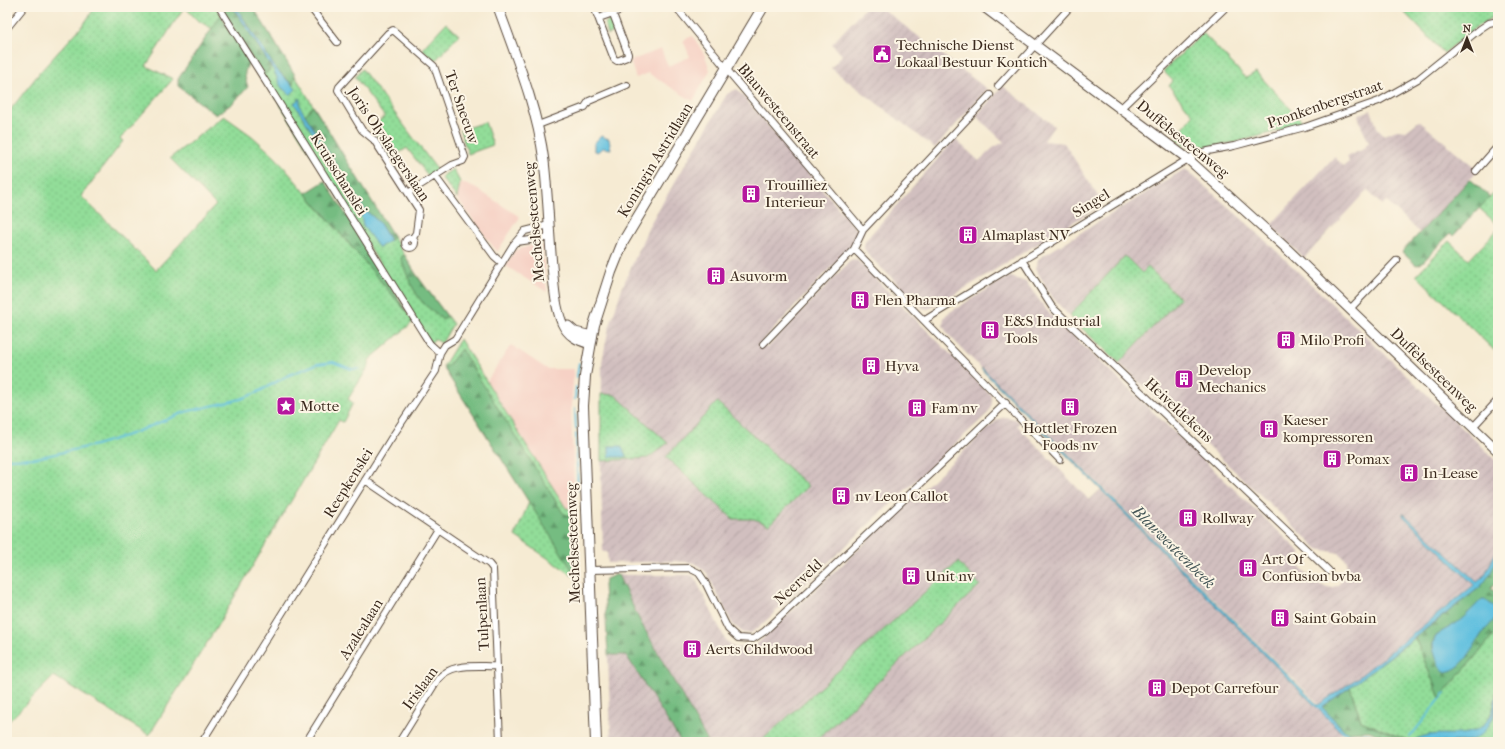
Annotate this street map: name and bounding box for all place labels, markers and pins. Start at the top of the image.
place label: Technische Dienst Lokaal Bestuur Kontich [896,36,1048,71]
public building icon: Technische Dienst Lokaal Bestuur Kontich [871,43,893,65]
place label: Trouilliez Interieur [765,176,828,211]
building icon: Trouilliez Interieur [740,183,762,205]
building icon: Almaplast NV [957,224,979,246]
place label: Almaplast NV [981,226,1071,244]
building icon: Asuvorm [705,265,727,287]
place label: Asuvorm [729,267,788,285]
building icon: Flen Pharma [849,289,871,311]
place label: Flen Pharma [874,291,957,309]
place label: E&S Industrial Tools [1004,312,1100,347]
building icon: E&S Industrial Tools [979,319,1001,341]
building icon: Milo Profi [1275,329,1297,351]
place label: Milo Profi [1300,331,1365,349]
building icon: Hyva [860,355,882,377]
place label: Hyva [885,357,920,375]
place label: Develop Mechanics [1198,361,1267,396]
building icon: Develop Mechanics [1173,368,1195,390]
place icon: Motte [275,395,297,417]
building icon: Hottlet Frozen Foods nv [1059,396,1081,418]
place label: Motte [300,397,340,415]
building icon: Fam nv [906,397,928,419]
place label: Fam nv [931,399,978,417]
place label: Kaeser kompressoren [1283,411,1374,446]
building icon: Kaeser kompressoren [1258,418,1280,440]
place label: Hottlet Frozen Foods nv [1023,419,1118,454]
building icon: Pomax [1321,448,1343,470]
place label: Pomax [1346,450,1390,468]
building icon: In-Lease [1398,462,1420,484]
place label: In-Lease [1423,464,1478,482]
building icon: nv Leon Callot [830,485,852,507]
place label: nv Leon Callot [855,487,949,505]
building icon: Rollway [1177,507,1199,529]
place label: Rollway [1202,509,1255,527]
place label: Art Of Confusion bvba [1261,550,1362,585]
building icon: Art Of Confusion bvba [1237,557,1259,579]
building icon: Unit nv [900,565,922,587]
place label: Unit nv [925,567,975,585]
building icon: Saint Gobain [1269,607,1291,629]
place label: Saint Gobain [1294,609,1377,627]
building icon: Aerts Childwood [681,638,703,660]
place label: Aerts Childwood [705,640,814,658]
building icon: Depot Carrefour [1146,677,1168,699]
place label: Depot Carrefour [1171,679,1279,697]

